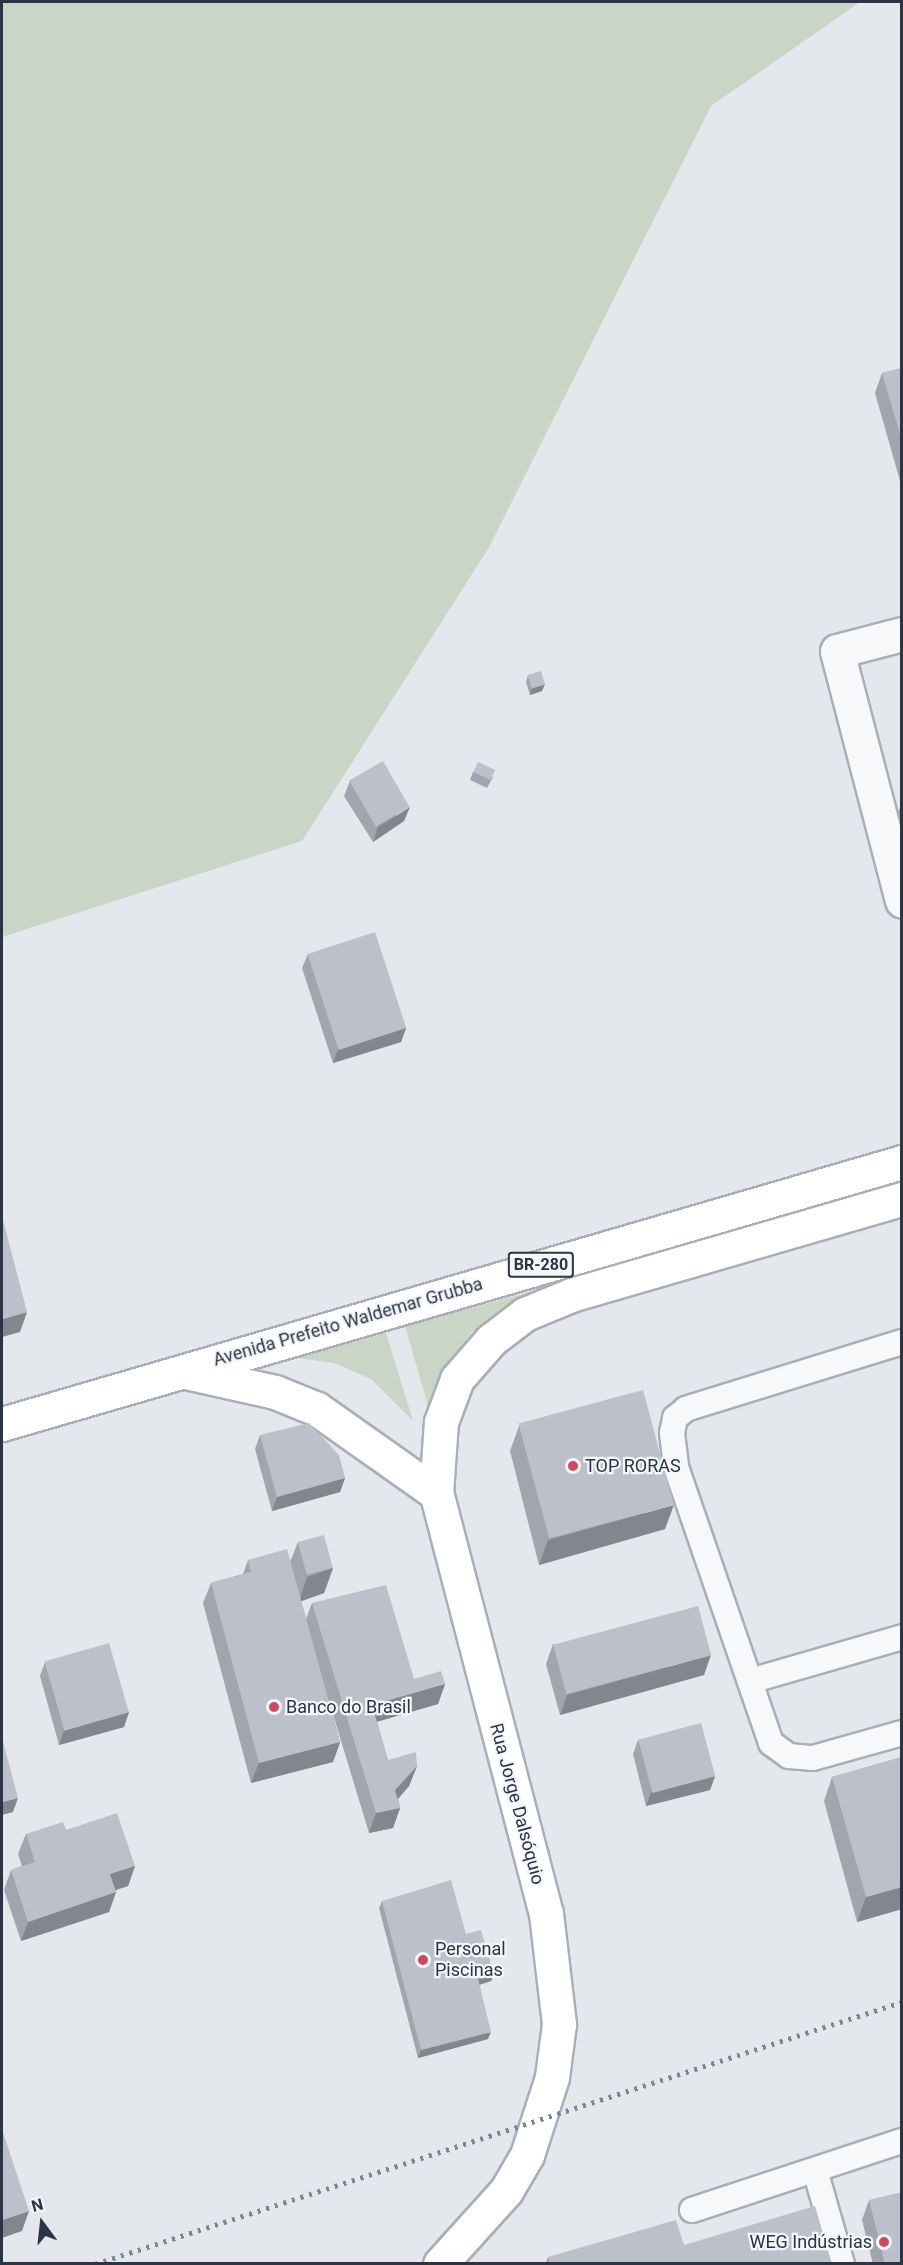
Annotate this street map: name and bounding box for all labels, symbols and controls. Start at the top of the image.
road number: BR-280 [506,1252,576,1278]
street label: Avenida Prefeito Waldemar Grubba [211,1273,485,1371]
place label: TOP RORAS [585,1455,681,1477]
marker: TOP RORAS [566,1459,580,1473]
place label: Banco do Brasil [286,1696,411,1718]
marker: Banco do Brasil [267,1700,281,1714]
street label: Rua Jorge Dalsóquio [485,1721,549,1887]
place label: Personal Piscinas [435,1939,506,1982]
marker: Personal Piscinas [416,1953,430,1967]
north arrow [12,2193,72,2253]
text: N [29,2194,45,2216]
place label: WEG Indústrias [749,2231,872,2253]
marker: WEG Indústrias [877,2235,891,2249]

